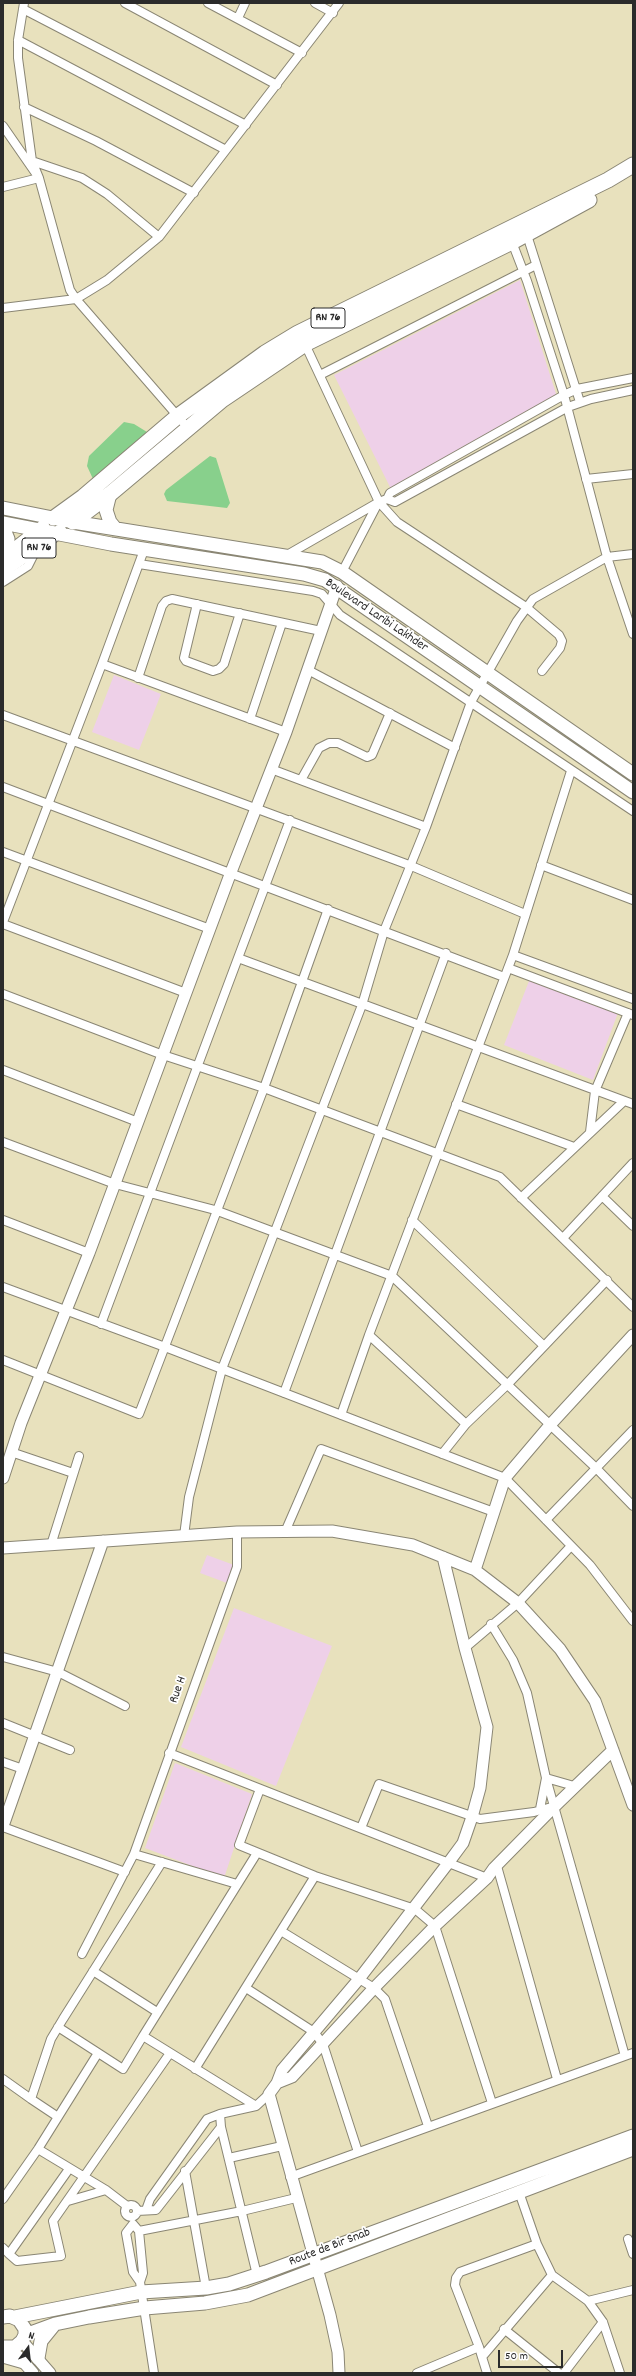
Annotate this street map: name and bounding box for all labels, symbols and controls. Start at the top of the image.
road number: RN 76 [311,308,345,328]
road number: RN 76 [22,538,56,558]
street label: Boulevard Laribi Lakhder [322,576,430,656]
street label: Rue H [167,1675,191,1705]
street label: Route de Bir Snab [287,2225,373,2271]
north arrow [8,2328,48,2368]
text: N [26,2328,36,2345]
scale bar [500,2342,565,2368]
text: 50 m [505,2348,528,2365]

